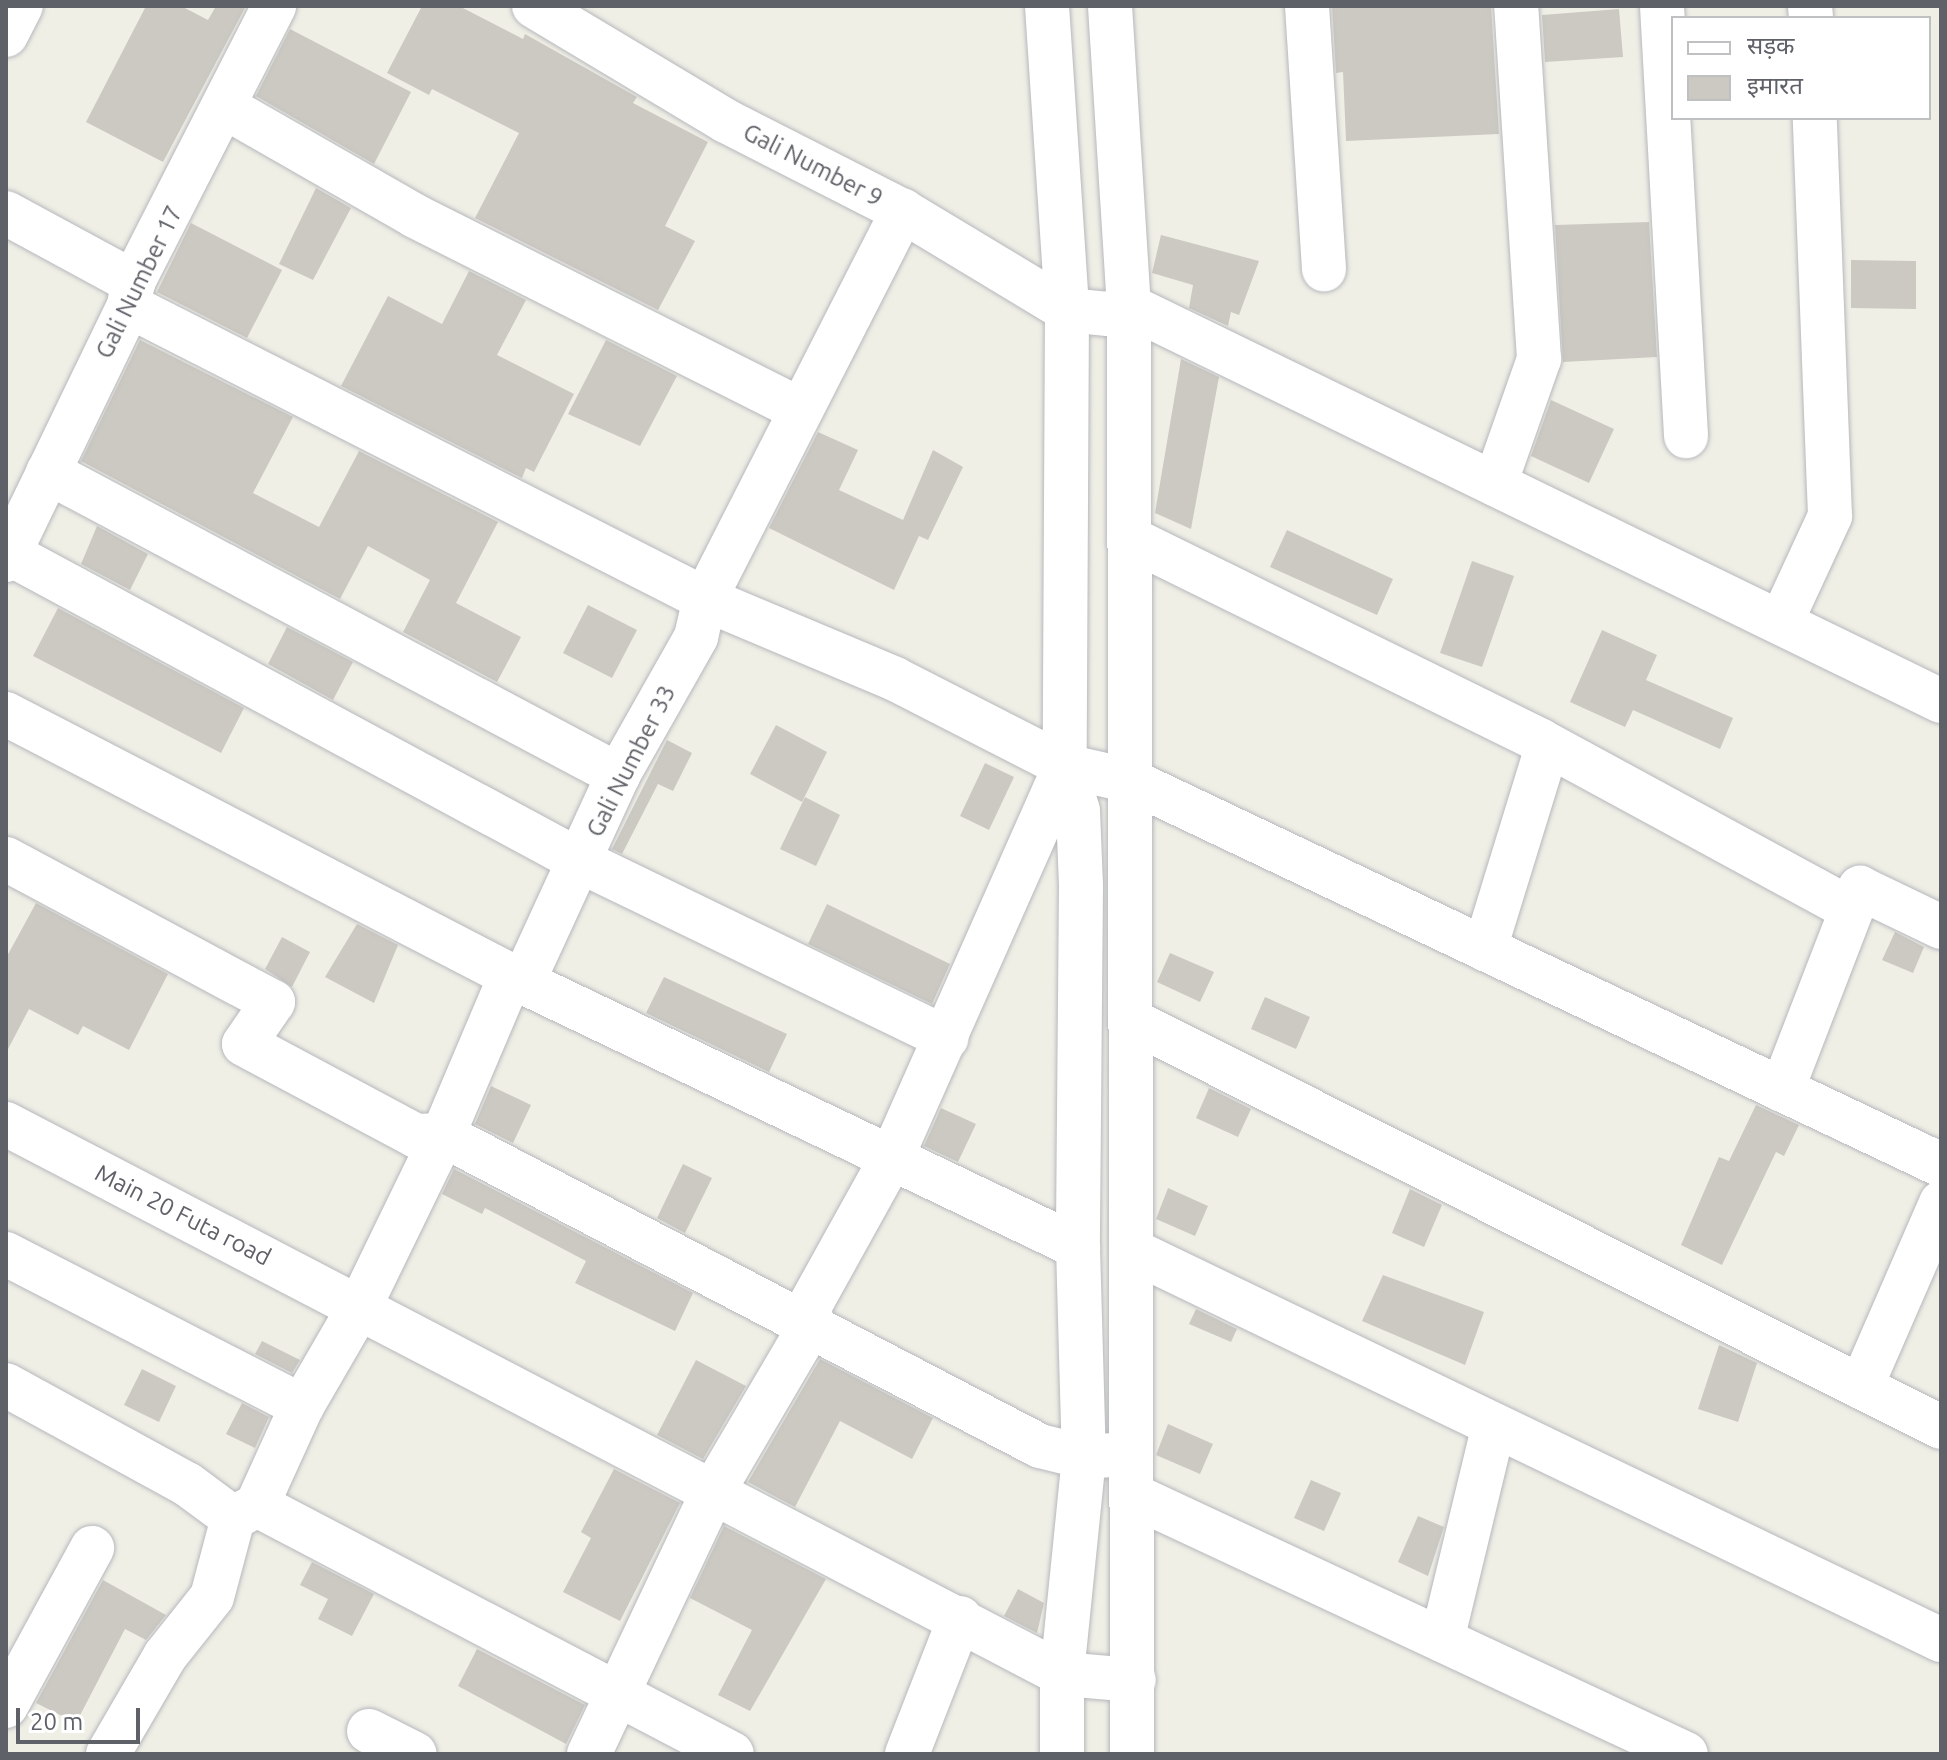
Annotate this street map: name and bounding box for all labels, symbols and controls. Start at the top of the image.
legend [1671,16,1931,120]
text: सड़क [1747,32,1795,59]
text: इमारत [1747,72,1803,99]
street label: Gali Number 9 [738,117,888,213]
street label: Gali Number 17 [90,201,188,363]
street label: Gali Number 33 [580,680,682,842]
street label: Main 20 Futa road [90,1158,276,1272]
scale bar [20,1692,144,1742]
text: 20 m [30,1708,83,1735]

